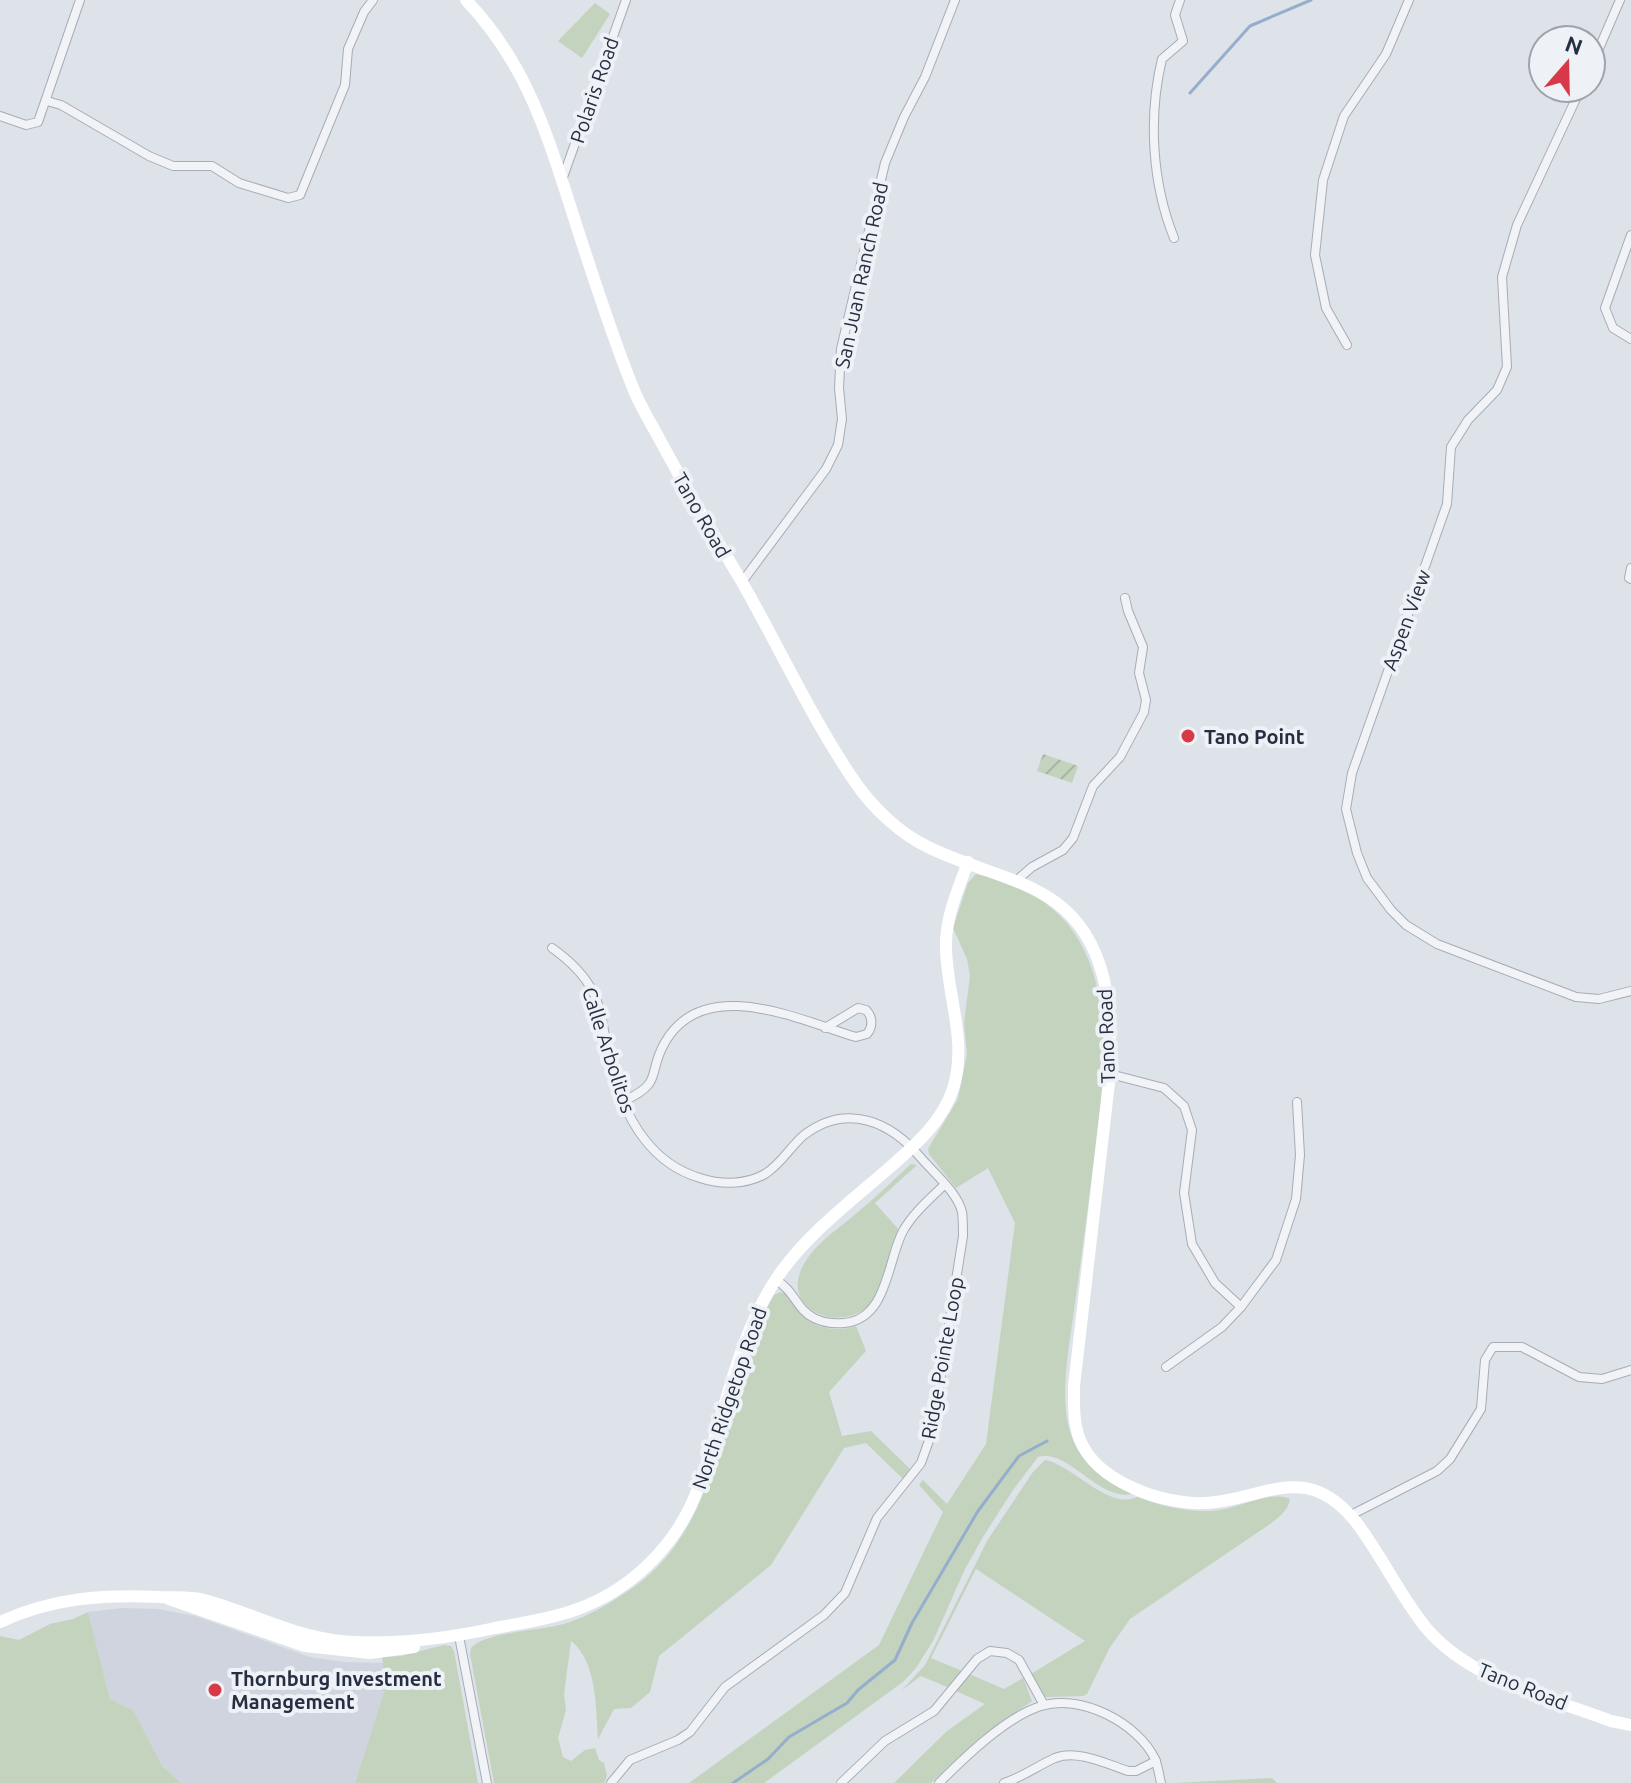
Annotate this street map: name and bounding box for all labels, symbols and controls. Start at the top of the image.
north arrow [1527,24,1607,104]
text: N [1562,30,1586,59]
street label: Polaris Road [565,34,623,146]
street label: San Juan Ranch Road [830,180,892,370]
street label: Tano Road [668,468,736,562]
street label: Aspen View [1377,566,1435,673]
place label: Tano Point [1204,725,1305,748]
marker: Tano Point [1179,727,1197,745]
street label: Calle Arbolitos [578,984,640,1116]
street label: Tano Road [1093,988,1119,1084]
street label: Ridge Pointe Loop [916,1275,968,1441]
street label: North Ridgetop Road [687,1304,771,1492]
street label: Tano Road [1475,1658,1571,1714]
place label: Thornburg Investment Management [231,1667,442,1713]
marker: Thornburg Investment Management [206,1681,224,1699]

